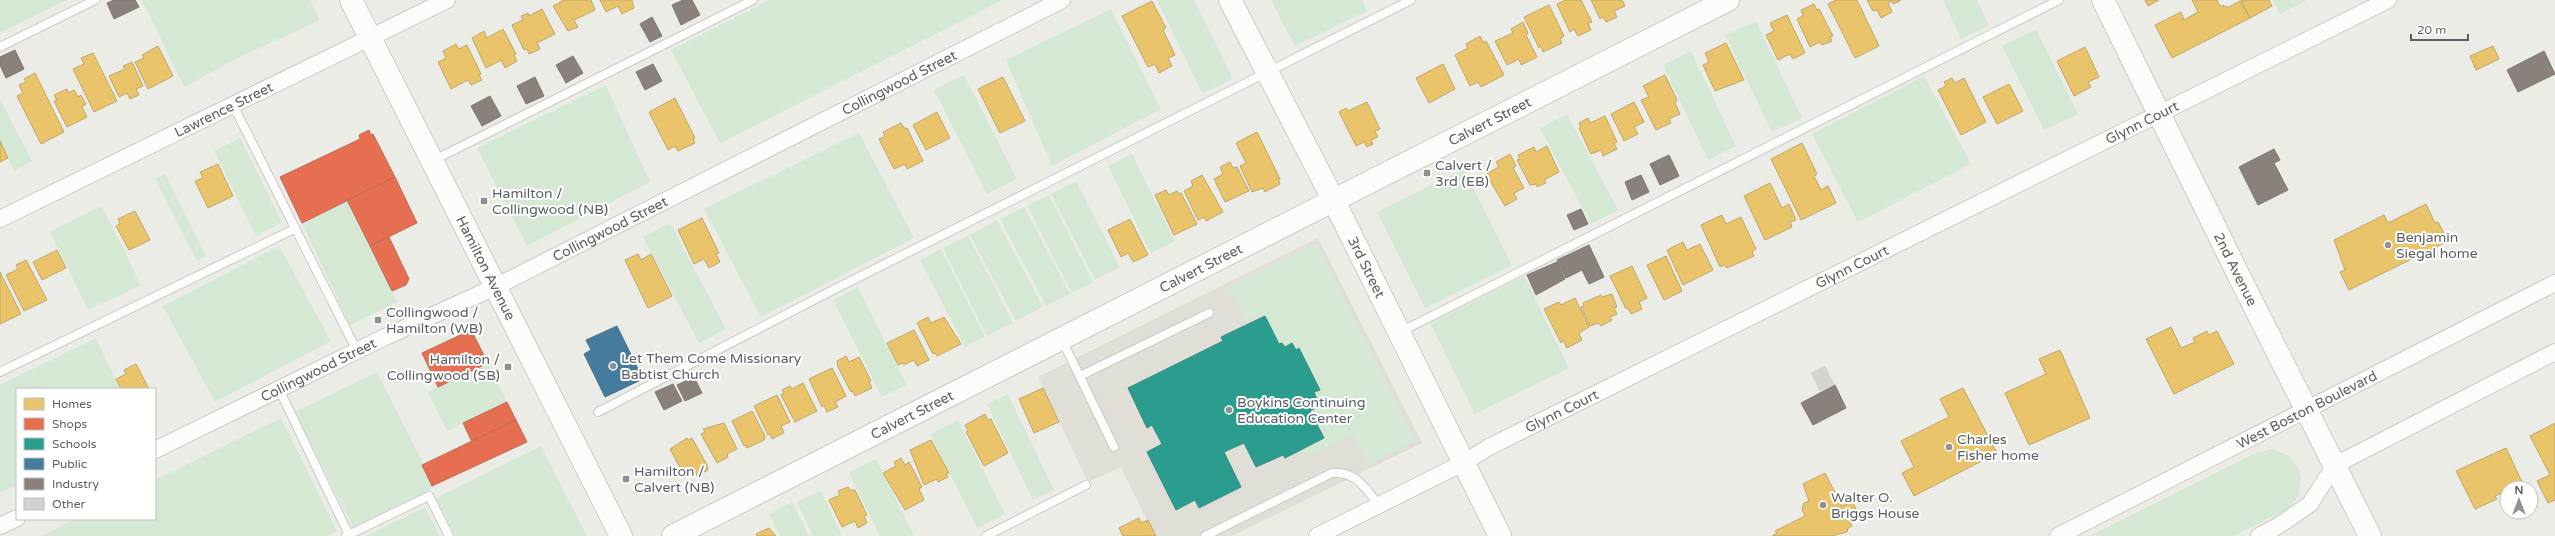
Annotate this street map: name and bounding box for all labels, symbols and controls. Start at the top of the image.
scale bar [2411,16,2468,42]
text: 20 m [2417,23,2446,37]
street label: Collingwood Street [839,46,960,119]
street label: Lawrence Street [172,78,276,141]
street label: Calvert Street [1445,93,1535,149]
street label: Glynn Court [2103,97,2182,148]
place label: Calvert / 3rd (EB) [1435,157,1492,190]
marker: Calvert / 3rd (EB) [1422,168,1432,178]
place label: Hamilton / Collingwood (NB) [492,185,608,218]
street label: Collingwood Street [550,192,671,265]
marker: Hamilton / Collingwood (NB) [479,196,489,206]
street label: Hamilton Avenue [453,213,519,323]
street label: 2nd Avenue [2210,229,2261,309]
place label: Benjamin Siegal home [2396,229,2478,262]
street label: 3rd Street [1344,233,1389,301]
street label: Calvert Street [1156,239,1246,296]
marker: Benjamin Siegal home [2383,240,2393,250]
street label: Glynn Court [1812,241,1892,292]
place label: Collingwood / Hamilton (WB) [386,304,483,337]
marker: Collingwood / Hamilton (WB) [373,315,383,325]
street label: Collingwood Street [258,334,379,405]
place label: Let Them Come Missionary Babtist Church [621,350,802,383]
place label: Hamilton / Collingwood (SB) [387,351,500,384]
marker: Let Them Come Missionary Babtist Church [608,361,618,371]
marker: Hamilton / Collingwood (SB) [503,362,513,372]
street label: West Boston Boulevard [2234,367,2380,452]
street label: Glynn Court [1522,385,1602,436]
street label: Calvert Street [868,386,957,443]
legend [16,388,156,520]
place label: Boykins Continuing Education Center [1237,394,1366,427]
text: Homes [52,397,92,411]
marker: Boykins Continuing Education Center [1224,405,1234,415]
text: Shops [52,417,87,431]
place label: Charles Fisher home [1957,431,2039,464]
text: Schools [52,437,97,451]
marker: Charles Fisher home [1944,442,1954,452]
text: Public [52,457,87,471]
place label: Hamilton / Calvert (NB) [634,463,714,496]
marker: Hamilton / Calvert (NB) [621,474,631,484]
text: Industry [52,477,99,491]
north arrow [2499,480,2539,520]
text: N [2515,484,2523,497]
place label: Walter O. Briggs House [1831,489,1920,522]
text: Other [52,497,85,511]
marker: Walter O. Briggs House [1818,500,1828,510]

